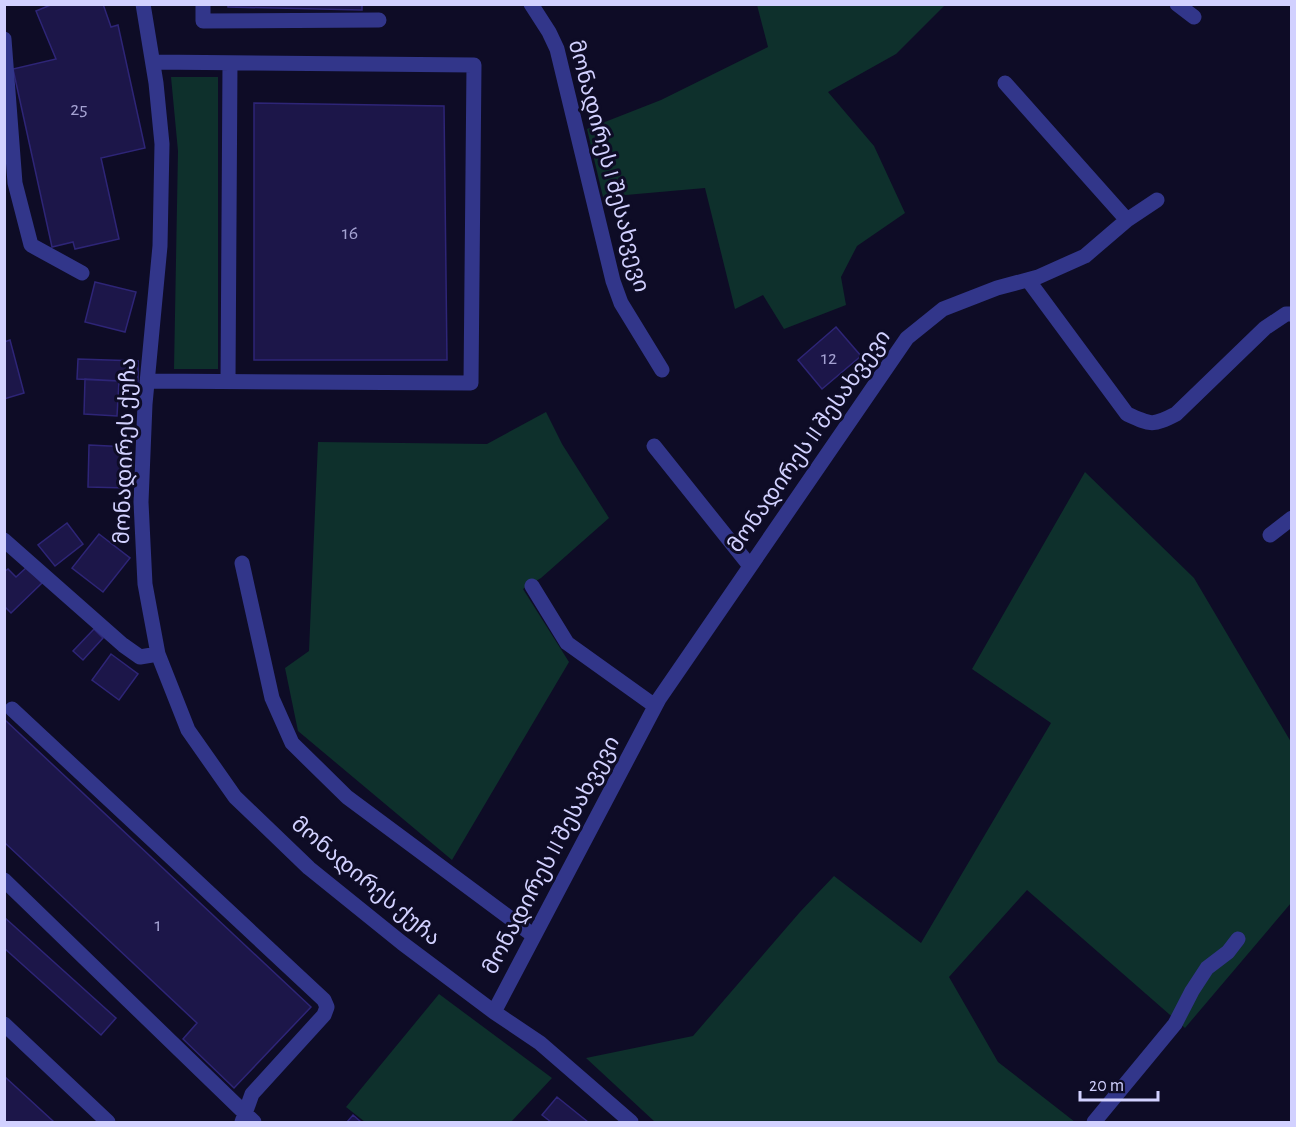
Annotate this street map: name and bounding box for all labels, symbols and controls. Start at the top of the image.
street label: მონადირეს I შესახვევი [563,38,653,295]
house number: 25 [70,99,88,119]
house number: 16 [342,223,358,243]
street label: მონადირეს II შესახვევი [724,326,896,557]
house number: 12 [821,348,837,368]
street label: მონადირეს ქუჩა [111,357,141,545]
street label: მონადირეს II შესახვევი [479,732,625,978]
street label: მონადირეს ქუჩა [286,813,445,951]
house number: 1 [155,915,161,935]
scale bar [1080,1064,1158,1102]
text: 20 m [1089,1077,1124,1095]

